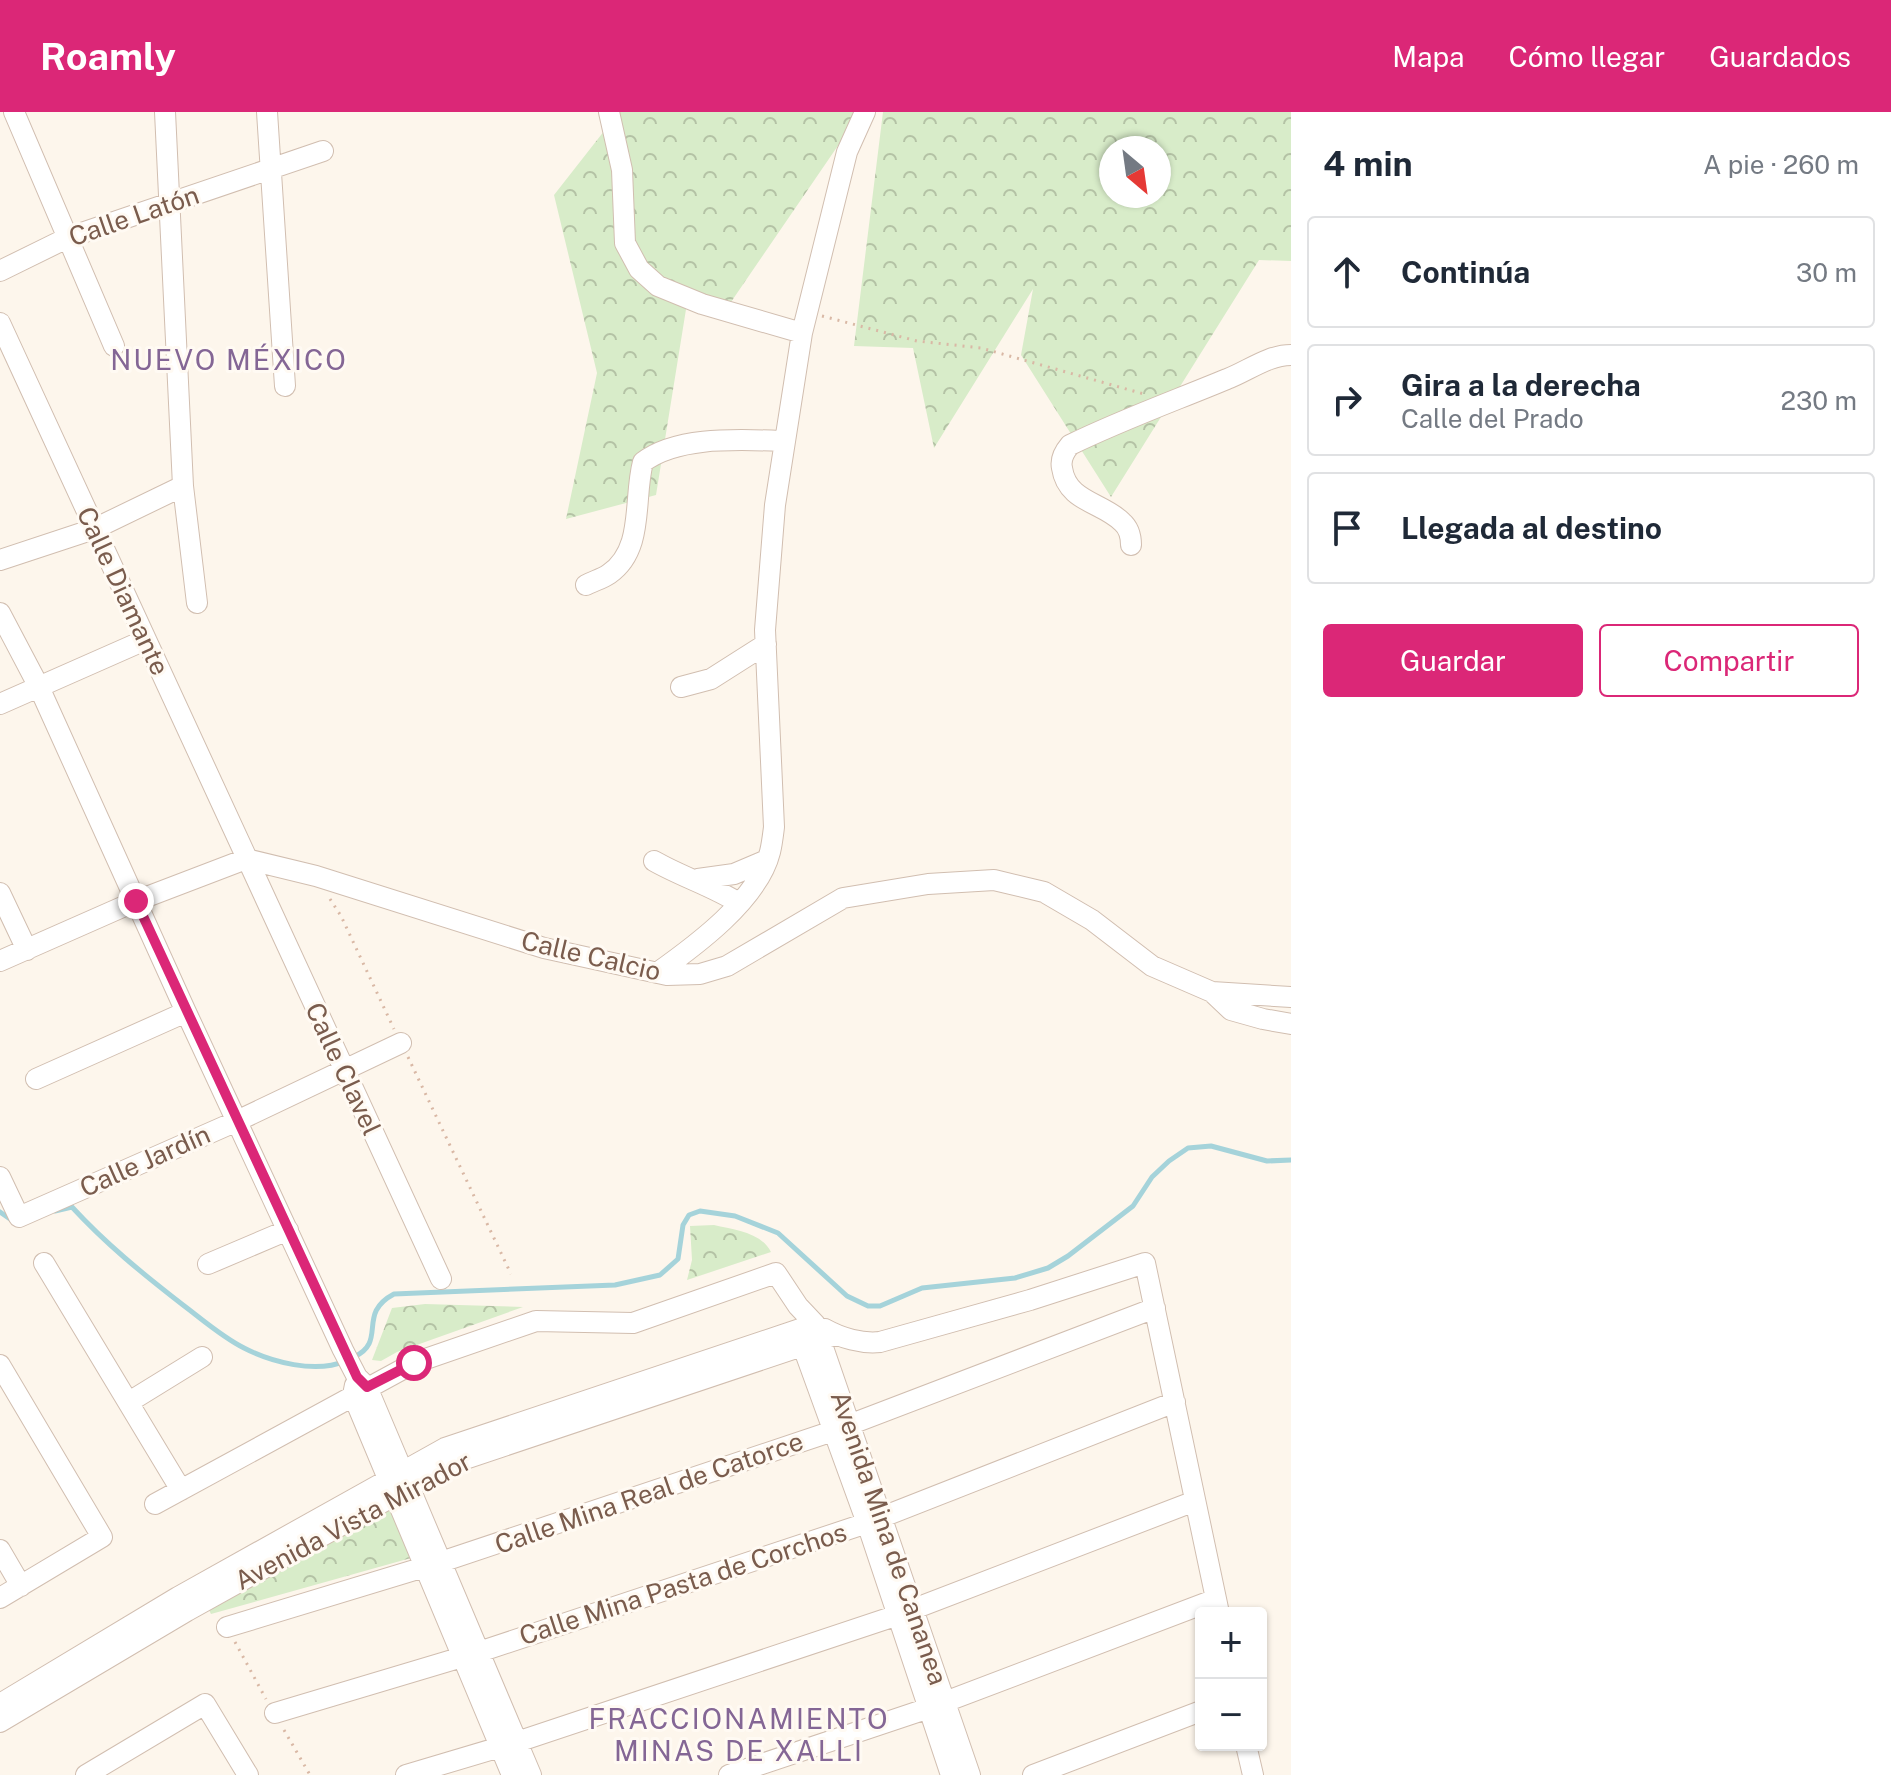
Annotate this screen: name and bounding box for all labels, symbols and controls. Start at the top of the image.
text: Roamly [40,34,176,79]
text: Mapa [1392,40,1464,73]
text: Cómo llegar [1508,40,1665,73]
text: Guardados [1709,40,1851,73]
north arrow [1099,136,1171,208]
text: 4 min [1323,144,1413,184]
text: A pie · 260 m [1703,149,1859,180]
street label: Calle Latón [65,179,203,252]
icon: ahead [1325,250,1369,294]
text: Continúa [1401,254,1530,290]
text: 30 m [1796,257,1857,288]
district label: NUEVO MÉXICO [110,343,348,376]
text: Gira a la derecha [1401,367,1641,403]
icon: right [1325,378,1369,422]
text: 230 m [1781,385,1857,416]
text: Calle del Prado [1401,403,1584,434]
street label: Calle Diamante [71,502,176,680]
icon: arrive [1325,506,1369,550]
text: Llegada al destino [1401,510,1662,546]
button: Guardar [1323,624,1583,697]
button: Compartir [1599,624,1859,697]
route end [118,883,154,919]
street label: Calle Calcio [518,924,664,987]
street label: Calle Clavel [299,998,388,1140]
street label: Calle Jardín [75,1118,215,1203]
route start [396,1345,432,1381]
street label: Avenida Mina de Cananea [825,1387,954,1689]
street label: Calle Mina Real de Catorce [491,1425,807,1560]
street label: Avenida Vista Mirador [229,1445,476,1596]
street label: Calle Mina Pasta de Corchos [515,1516,850,1651]
map controls [1195,1607,1267,1751]
button: + [1195,1607,1267,1679]
button: − [1195,1679,1267,1751]
district label: FRACCIONAMIENTO MINAS DE XALLI [589,1702,889,1767]

